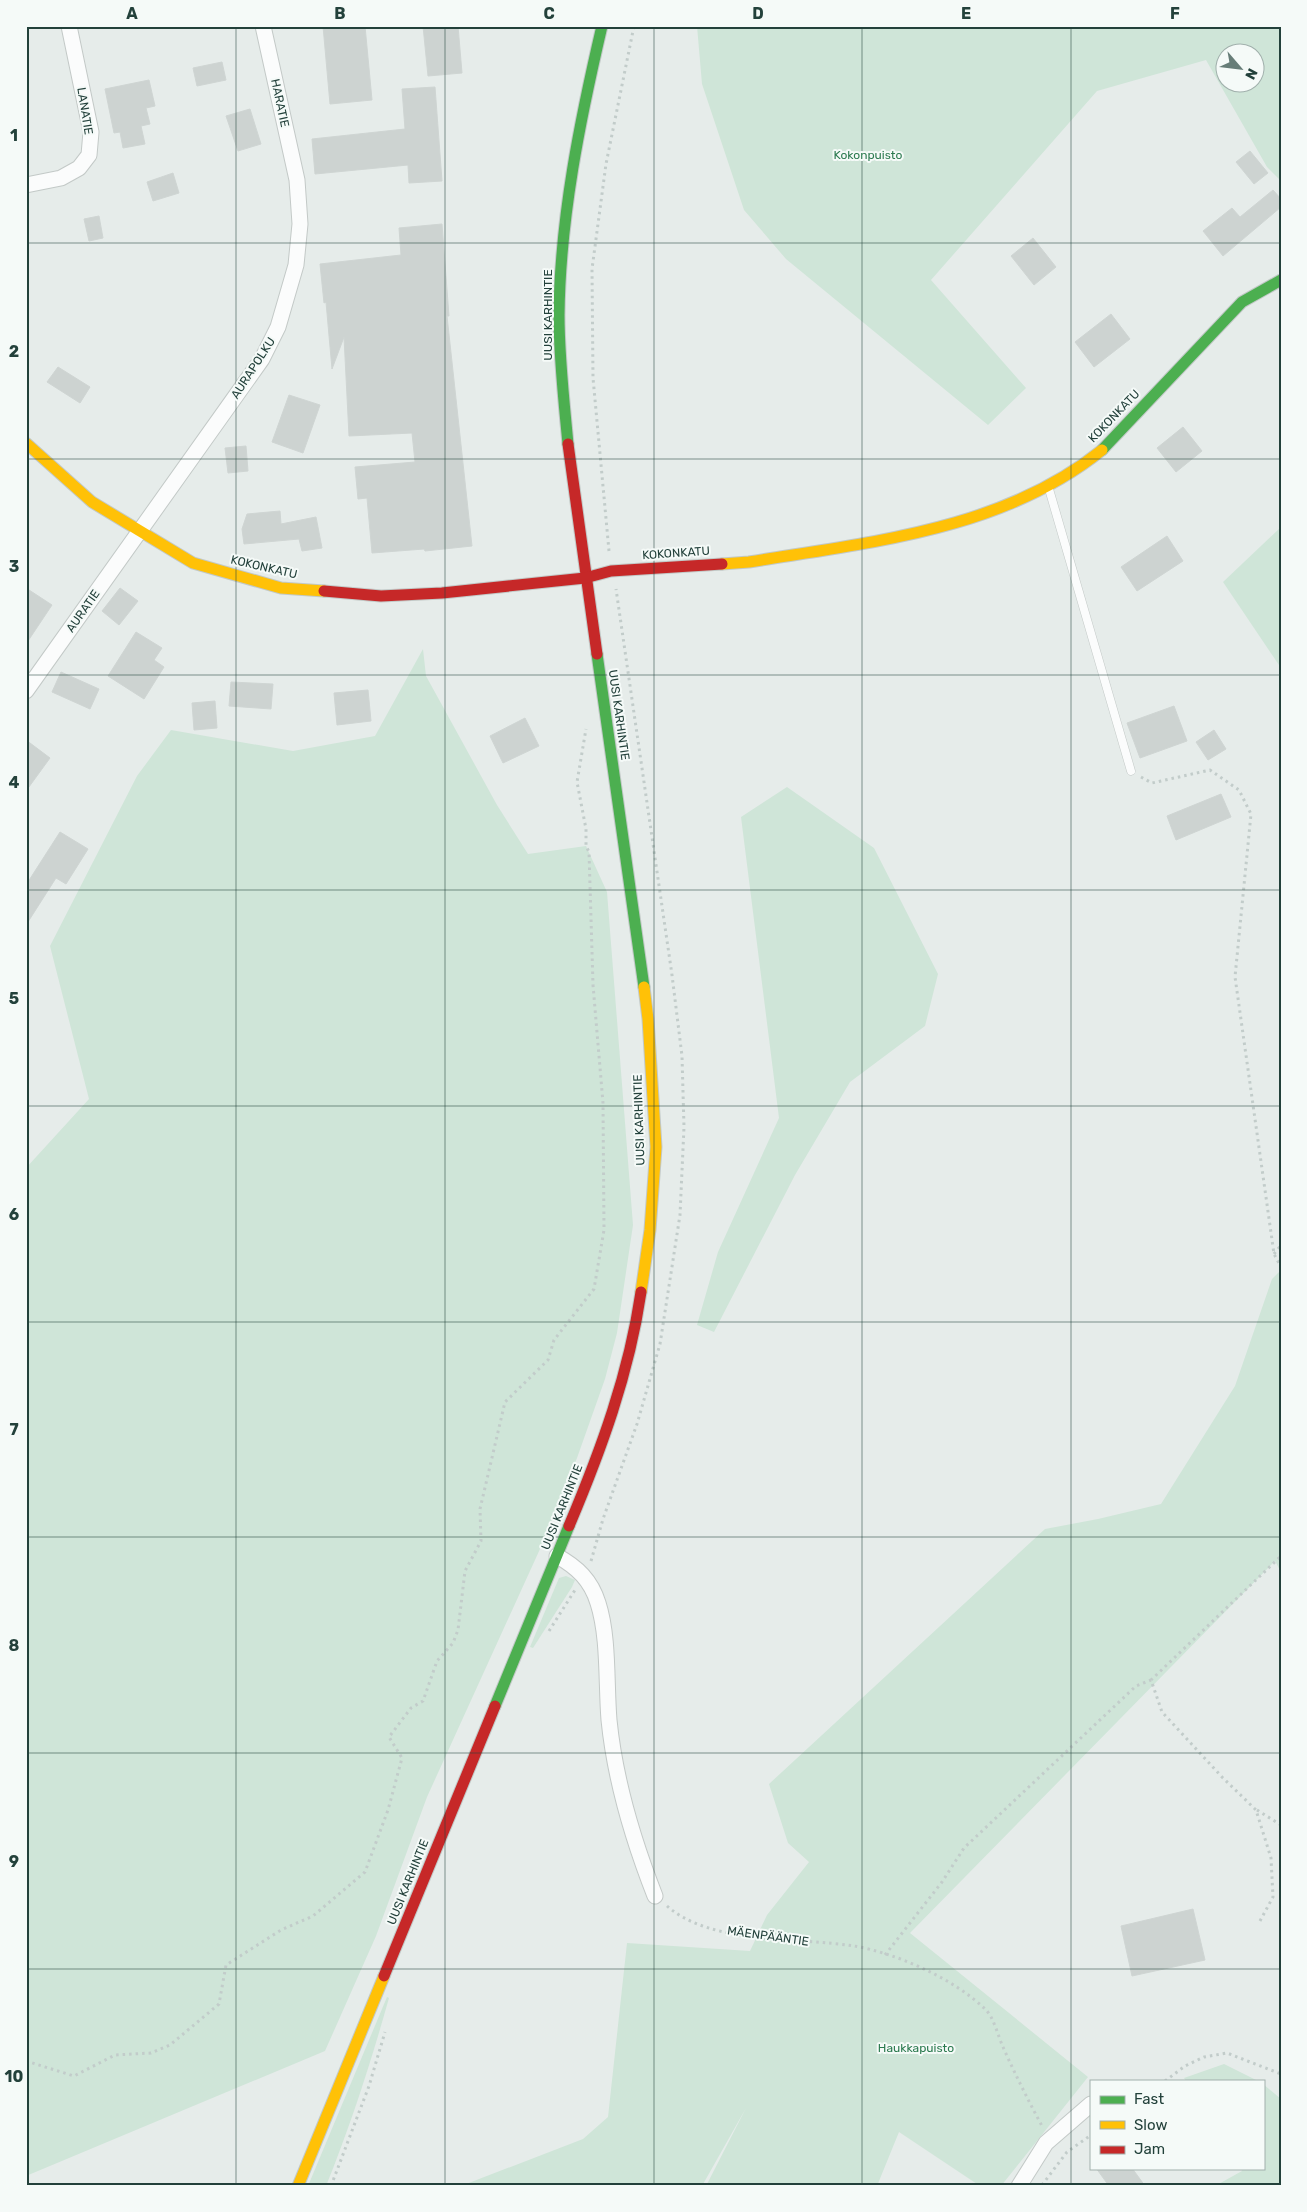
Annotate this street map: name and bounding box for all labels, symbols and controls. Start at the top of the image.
text: A [126,4,138,23]
text: B [334,4,346,23]
text: C [543,4,555,23]
text: D [752,4,764,23]
text: E [961,4,971,23]
text: F [1170,4,1180,23]
north arrow [1214,42,1264,92]
text: N [1241,65,1261,82]
street label: HARATIE [268,78,292,128]
street label: LANATIE [74,86,96,136]
text: 1 [10,126,18,145]
park label: Kokonpuisto [834,148,902,162]
street label: UUSI KARHINTIE [541,269,555,361]
street label: AURAPOLKU [228,335,278,401]
text: 2 [9,342,19,361]
street label: KOKONKATU [1085,387,1143,445]
street label: KOKONKATU [642,544,710,562]
street label: KOKONKATU [229,553,299,581]
text: 3 [9,557,19,576]
street label: AURATIE [63,587,103,635]
street label: UUSI KARHINTIE [606,669,632,761]
text: 4 [9,773,20,792]
text: 5 [9,989,19,1008]
street label: UUSI KARHINTIE [630,1074,648,1166]
text: 6 [9,1205,19,1224]
text: 7 [9,1420,19,1439]
street label: UUSI KARHINTIE [538,1462,586,1552]
text: 8 [9,1636,20,1655]
street label: UUSI KARHINTIE [384,1837,432,1927]
text: 9 [9,1852,19,1871]
street label: MÄENPÄÄNTIE [726,1923,810,1949]
park label: Haukkapuisto [878,2041,954,2055]
text: 10 [5,2067,24,2086]
legend [1090,2080,1264,2170]
text: Fast [1134,2090,1164,2108]
text: Slow [1134,2116,1167,2134]
text: Jam [1134,2140,1165,2158]

